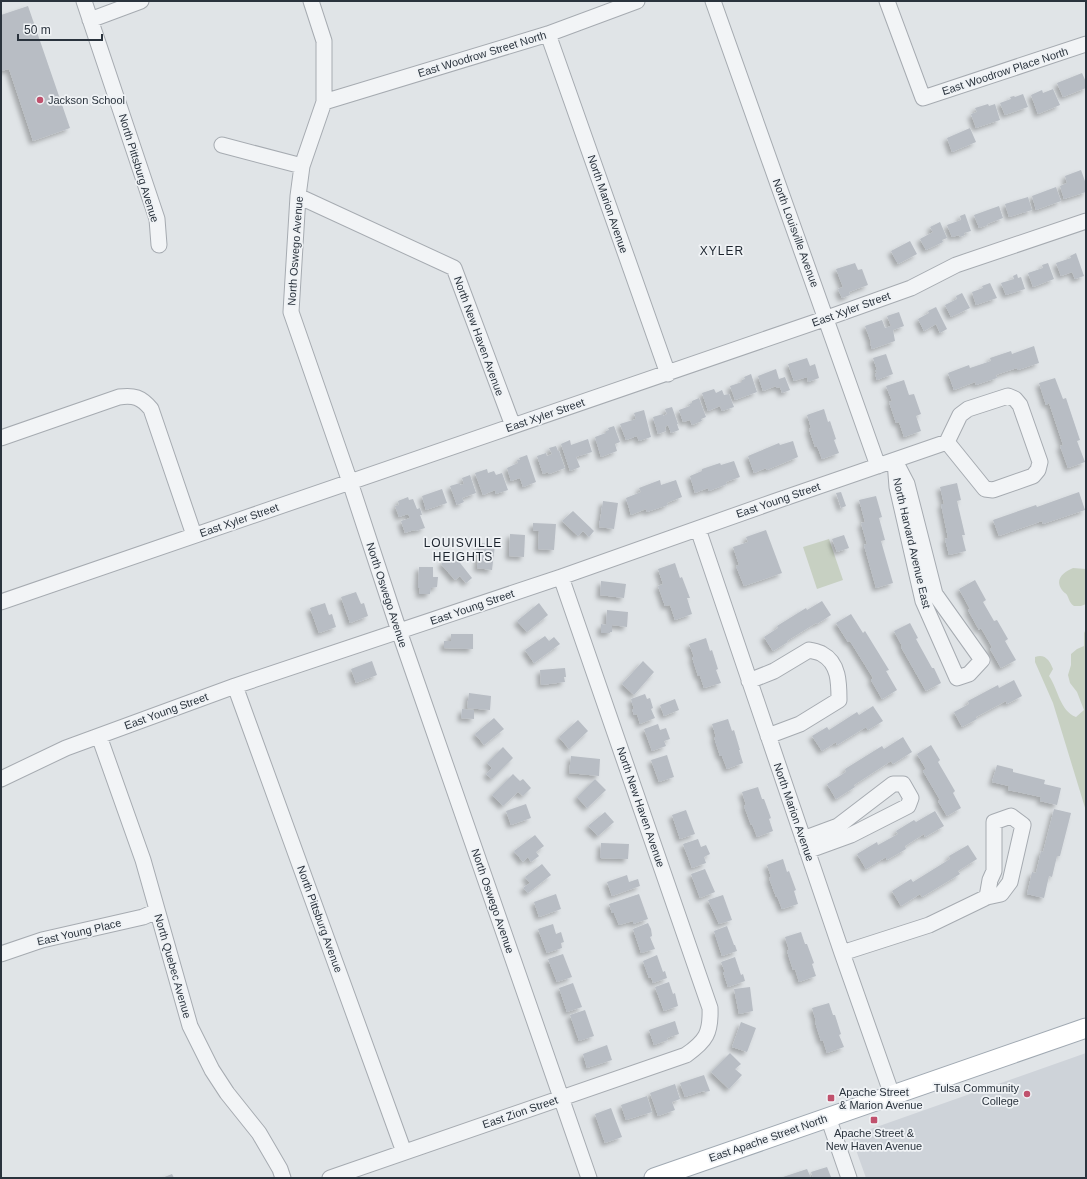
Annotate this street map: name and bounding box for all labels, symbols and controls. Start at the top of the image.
scale bar [18,16,102,42]
text: 50 m [24,23,51,37]
street label: East Woodrow Street North [416,29,548,79]
street label: East Woodrow Place North [940,45,1070,97]
place label: Jackson School [48,94,125,106]
marker: Jackson School [35,95,45,105]
street label: North Pittsburg Avenue [117,112,161,224]
street label: North Marion Avenue [586,153,630,255]
street label: North Louisville Avenue [771,177,821,289]
street label: North Oswego Avenue [285,196,305,306]
district label: XYLER [700,244,744,258]
street label: North New Haven Avenue [452,275,506,397]
street label: East Xyler Street [810,289,892,329]
street label: East Xyler Street [504,396,586,434]
street label: North Harvard Avenue East [891,477,933,609]
street label: East Young Street [734,480,822,520]
street label: East Xyler Street [198,501,280,539]
district label: LOUISVILLE HEIGHTS [424,536,502,564]
street label: North Oswego Avenue [364,541,410,649]
street label: East Young Street [428,587,516,627]
street label: East Young Street [123,690,209,732]
street label: North New Haven Avenue [615,745,667,869]
street label: North Marion Avenue [772,761,816,863]
street label: North Oswego Avenue [469,847,517,955]
street label: North Pittsburg Avenue [295,864,345,974]
street label: North Quebec Avenue [152,912,194,1020]
street label: East Young Place [36,916,122,948]
place label: Tulsa Community College [934,1082,1019,1107]
place label: Apache Street & Marion Avenue [839,1086,923,1111]
marker: Tulsa Community College [1022,1089,1032,1099]
street label: East Zion Street [481,1093,559,1131]
marker: Apache Street & Marion Avenue [826,1093,836,1103]
street label: East Apache Street North [707,1112,829,1164]
marker: Apache Street & New Haven Avenue [869,1115,879,1125]
place label: Apache Street & New Haven Avenue [826,1127,922,1152]

